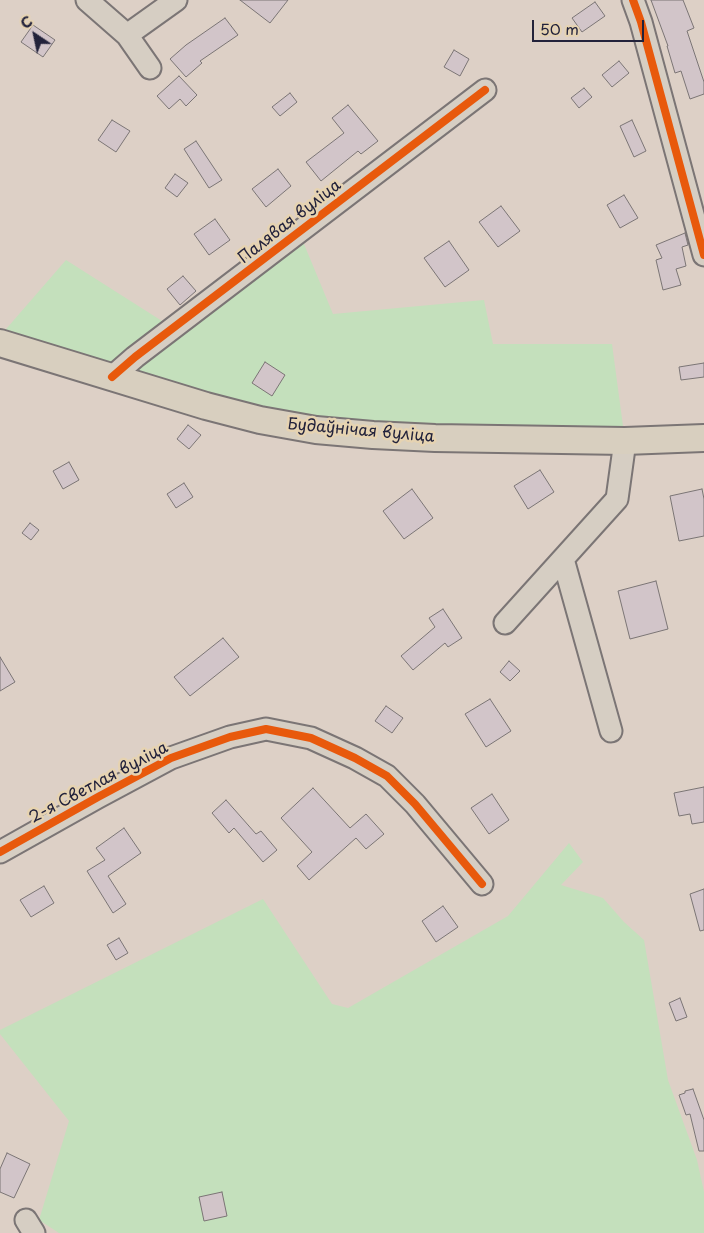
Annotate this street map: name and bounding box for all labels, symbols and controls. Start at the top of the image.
north arrow [10,10,60,60]
scale bar [534,10,646,42]
text: С [16,11,37,34]
text: 50 m [540,17,579,40]
street label: Палявая вуліца [235,176,345,268]
street label: Будаўнічая вуліца [287,415,435,447]
street label: 2-я Светлая вуліца [26,738,172,828]

